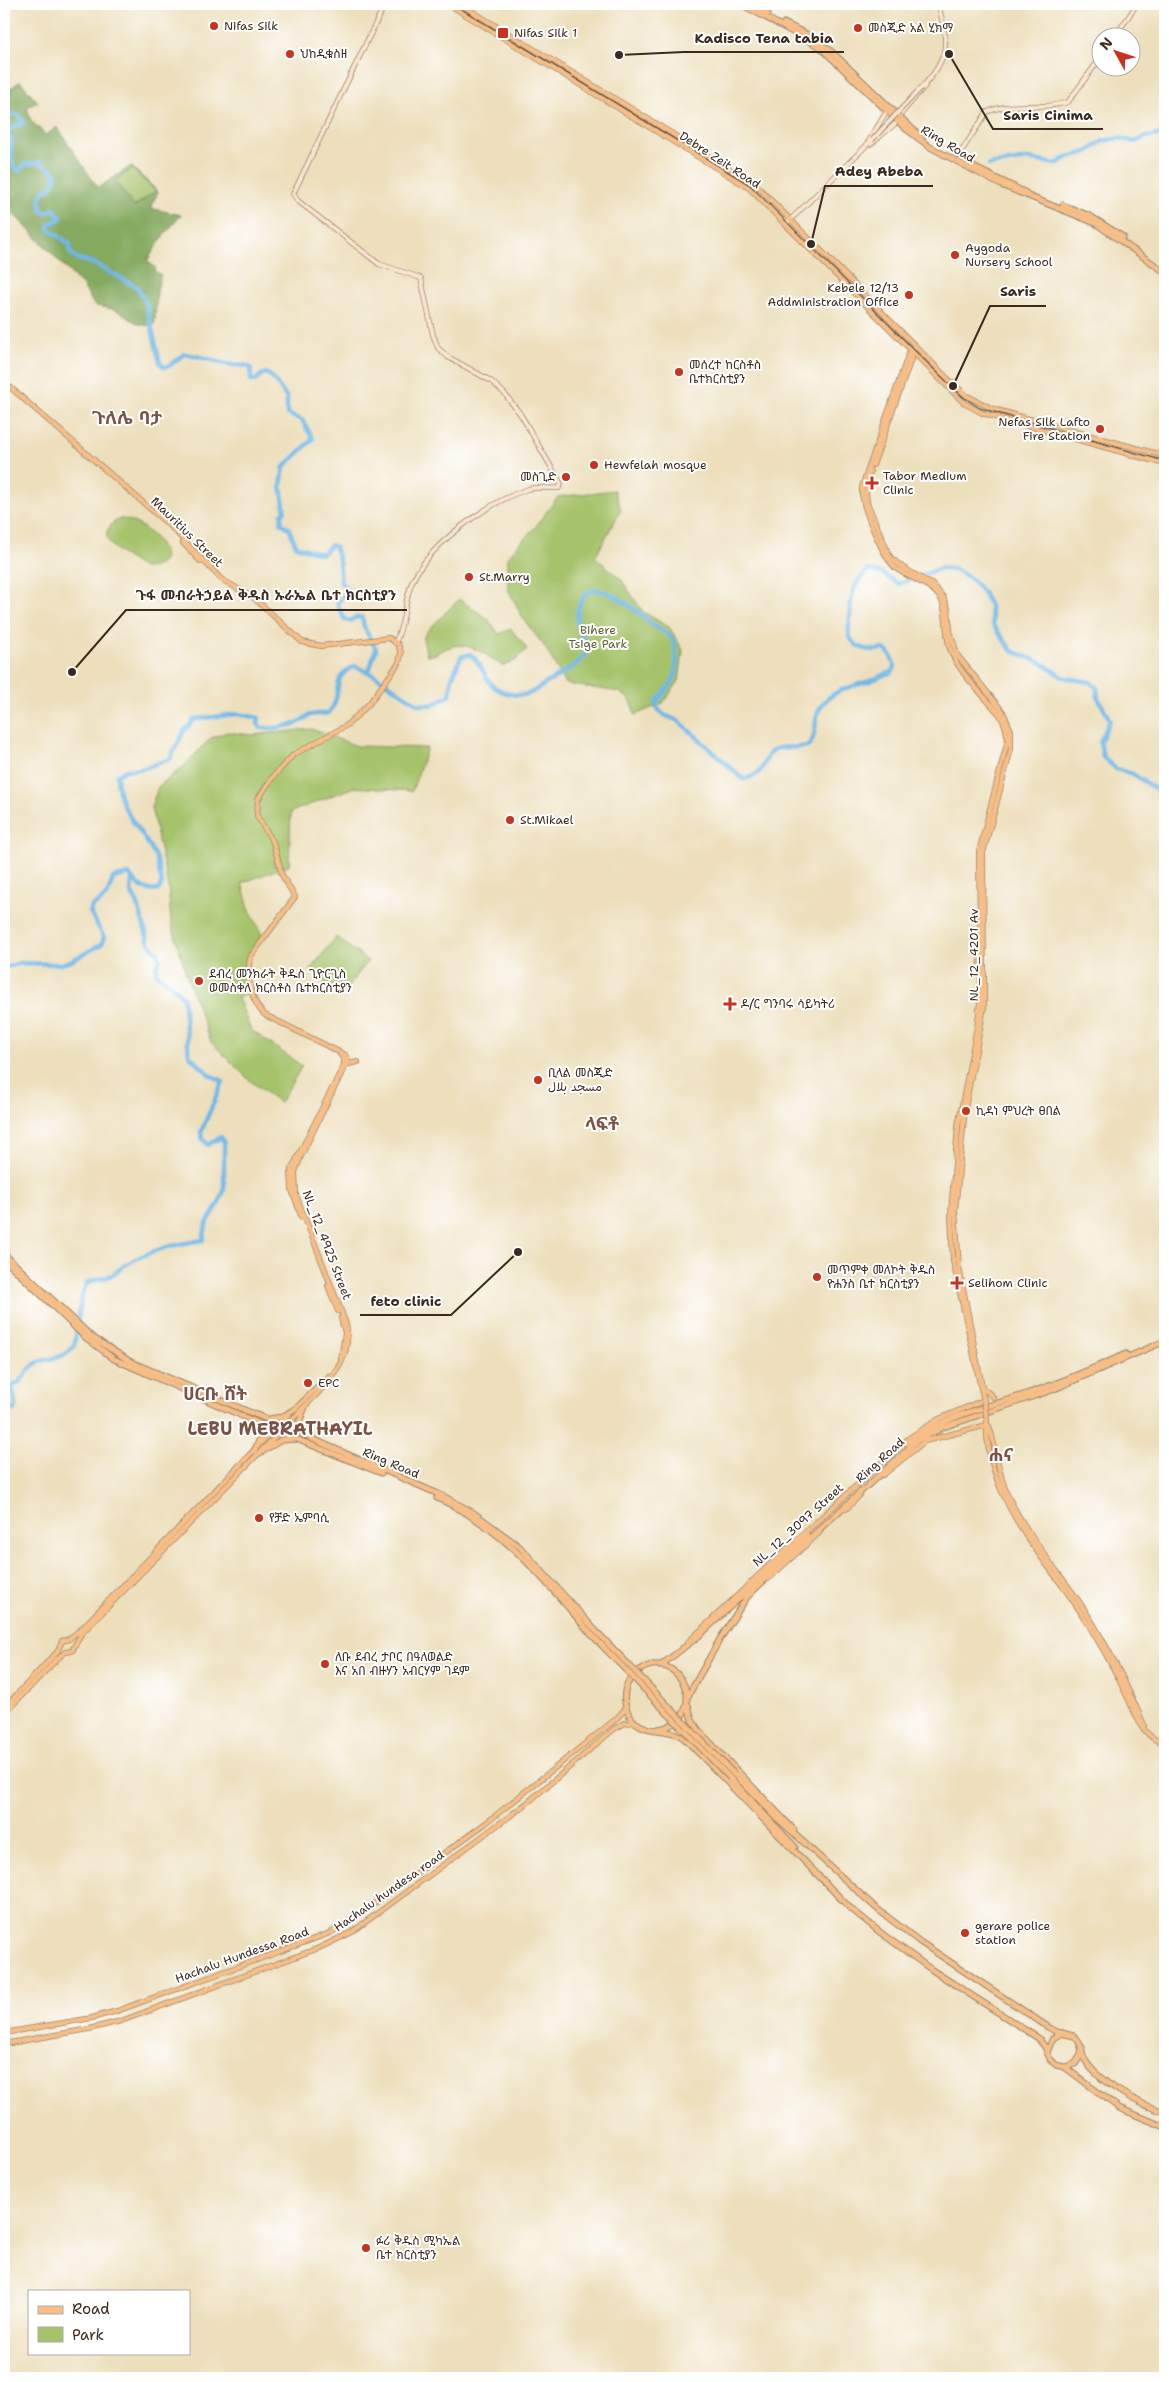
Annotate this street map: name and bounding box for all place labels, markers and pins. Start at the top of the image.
place label: Nifas Silk [224,18,278,34]
marker: Nifas Silk [208,20,220,32]
place label: መስጂድ አል ሂክማ [868,20,954,36]
marker: መስጂድ አል ሂክማ [852,22,864,34]
callout: Kadisco Tena tabia [684,23,844,52]
place label: Nifas Silk 1 [514,25,577,41]
marker: Nifas Silk 1 [496,26,510,40]
place label: ህከዲቁስዘ [300,46,347,62]
marker: ህከዲቁስዘ [284,48,296,60]
callout: Saris Cinima [993,100,1103,129]
callout: Adey Abeba [825,157,933,186]
place label: Aygoda Nursery School [965,240,1053,270]
marker: Aygoda Nursery School [949,249,961,261]
callout: Saris [990,277,1046,306]
place label: Kebele 12/13 Addministration Office [768,280,899,310]
marker: Kebele 12/13 Addministration Office [903,289,915,301]
place label: መሰረተ ከርስቶስ ቤተክርስቲያን [689,357,761,387]
marker: መሰረተ ከርስቶስ ቤተክርስቲያን [673,366,685,378]
place label: Nefas Silk Lafto Fire Station [998,414,1090,444]
marker: Nefas Silk Lafto Fire Station [1094,423,1106,435]
place label: Hewfelah mosque [604,457,707,473]
marker: Hewfelah mosque [588,459,600,471]
place label: Tabor Medium Clinic [883,468,967,498]
place label: መስጊድ [520,469,556,485]
marker: መስጊድ [560,471,572,483]
marker: Tabor Medium Clinic [865,476,879,490]
place label: St.Marry [479,569,530,585]
marker: St.Marry [463,571,475,583]
callout: ጉፋ መብራትኃይል ቅዱስ ኡራኤል ቤተ ክርስቲያን [126,581,407,610]
place label: St.Mikael [520,812,574,828]
marker: St.Mikael [504,814,516,826]
place label: ደብረ መንክራት ቅዱስ ጊዮርጊስ ወመስቀለ ክርስቶስ ቤተክርስቲያን [209,966,352,996]
marker: ደብረ መንክራት ቅዱስ ጊዮርጊስ ወመስቀለ ክርስቶስ ቤተክርስቲያን [193,975,205,987]
place label: ዶ/ር ግንባሩ ሳይካትሪ [741,996,835,1012]
marker: ዶ/ር ግንባሩ ሳይካትሪ [723,997,737,1011]
place label: ቢላል መስጂድ مسجد بلال [548,1065,613,1095]
marker: ቢላል መስጂድ مسجد بلال [532,1074,544,1086]
place label: ኪዳነ ምህረት ፀበል [976,1103,1061,1119]
marker: ኪዳነ ምህረት ፀበል [960,1105,972,1117]
place label: መጥምቀ መለኮት ቅዱስ ዮሐንስ ቤተ ክርስቲያን [827,1262,935,1292]
marker: መጥምቀ መለኮት ቅዱስ ዮሐንስ ቤተ ክርስቲያን [811,1271,823,1283]
place label: Selihom Clinic [968,1275,1047,1291]
marker: Selihom Clinic [950,1276,964,1290]
callout: feto clinic [360,1286,451,1315]
place label: EPC [318,1375,339,1391]
marker: EPC [302,1377,314,1389]
place label: የቻድ ኤምባሲ [269,1510,329,1526]
marker: የቻድ ኤምባሲ [253,1512,265,1524]
place label: ለቡ ደብረ ታቦር በዓለወልድ እና አበ ብዙሃን አብርሃም ገዳም [335,1649,470,1679]
marker: ለቡ ደብረ ታቦር በዓለወልድ እና አበ ብዙሃን አብርሃም ገዳም [319,1658,331,1670]
place label: gerare police station [975,1918,1050,1948]
marker: gerare police station [959,1927,971,1939]
place label: ፉሪ ቅዱስ ሚካኤል ቤተ ክርስቲያን [376,2233,460,2263]
marker: ፉሪ ቅዱስ ሚካኤል ቤተ ክርስቲያን [360,2242,372,2254]

